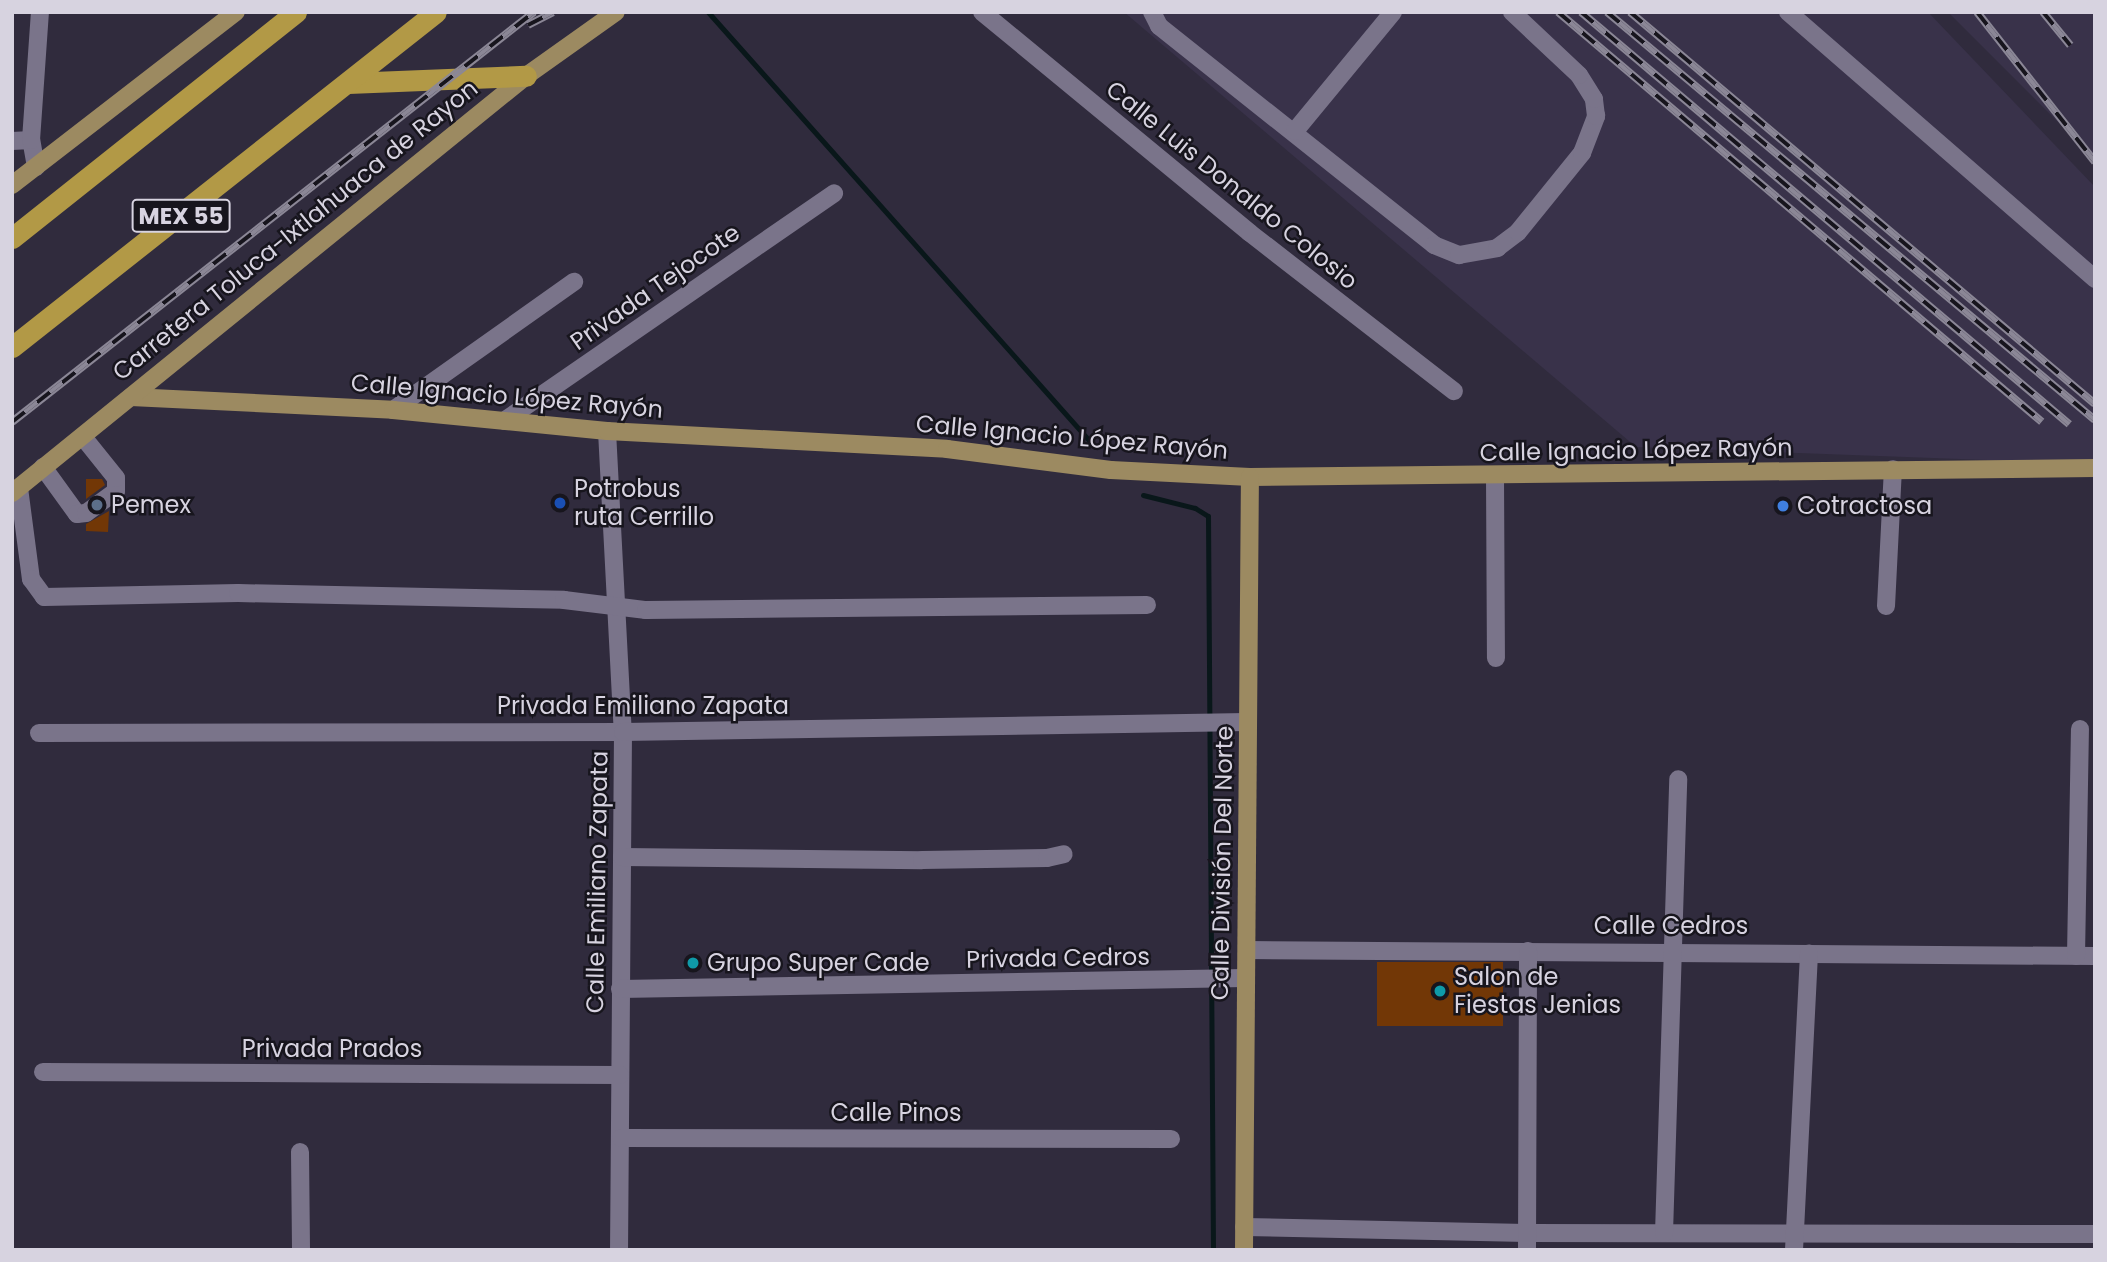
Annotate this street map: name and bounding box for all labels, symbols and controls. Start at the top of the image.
street label: Carretera Toluca-Ixtlahuaca de Rayon [107,74,483,386]
street label: Calle Luis Donaldo Colosio [1100,75,1364,295]
road number: MEX 55 [130,196,232,236]
street label: Privada Tejocote [565,218,745,356]
street label: Calle Ignacio López Rayón [350,368,664,424]
street label: Calle Ignacio López Rayón [915,409,1229,465]
street label: Calle Ignacio López Rayón [1479,433,1793,467]
place label: Potrobus ruta Cerrillo [574,475,714,531]
place label: Pemex [111,491,191,519]
place label: Cotractosa [1797,492,1932,520]
marker: Potrobus ruta Cerrillo [552,495,568,511]
marker: Pemex [89,497,105,513]
marker: Cotractosa [1775,498,1791,514]
street label: Privada Emiliano Zapata [497,692,789,720]
street label: Calle División Del Norte [1205,725,1239,1001]
street label: Calle Emiliano Zapata [580,750,614,1014]
street label: Calle Cedros [1594,912,1748,940]
street label: Privada Cedros [966,942,1150,974]
place label: Grupo Super Cade [707,949,930,977]
marker: Grupo Super Cade [685,955,701,971]
place label: Salon de Fiestas Jenias [1454,963,1621,1019]
marker: Salon de Fiestas Jenias [1432,983,1448,999]
street label: Privada Prados [242,1035,422,1063]
street label: Calle Pinos [831,1099,961,1127]

